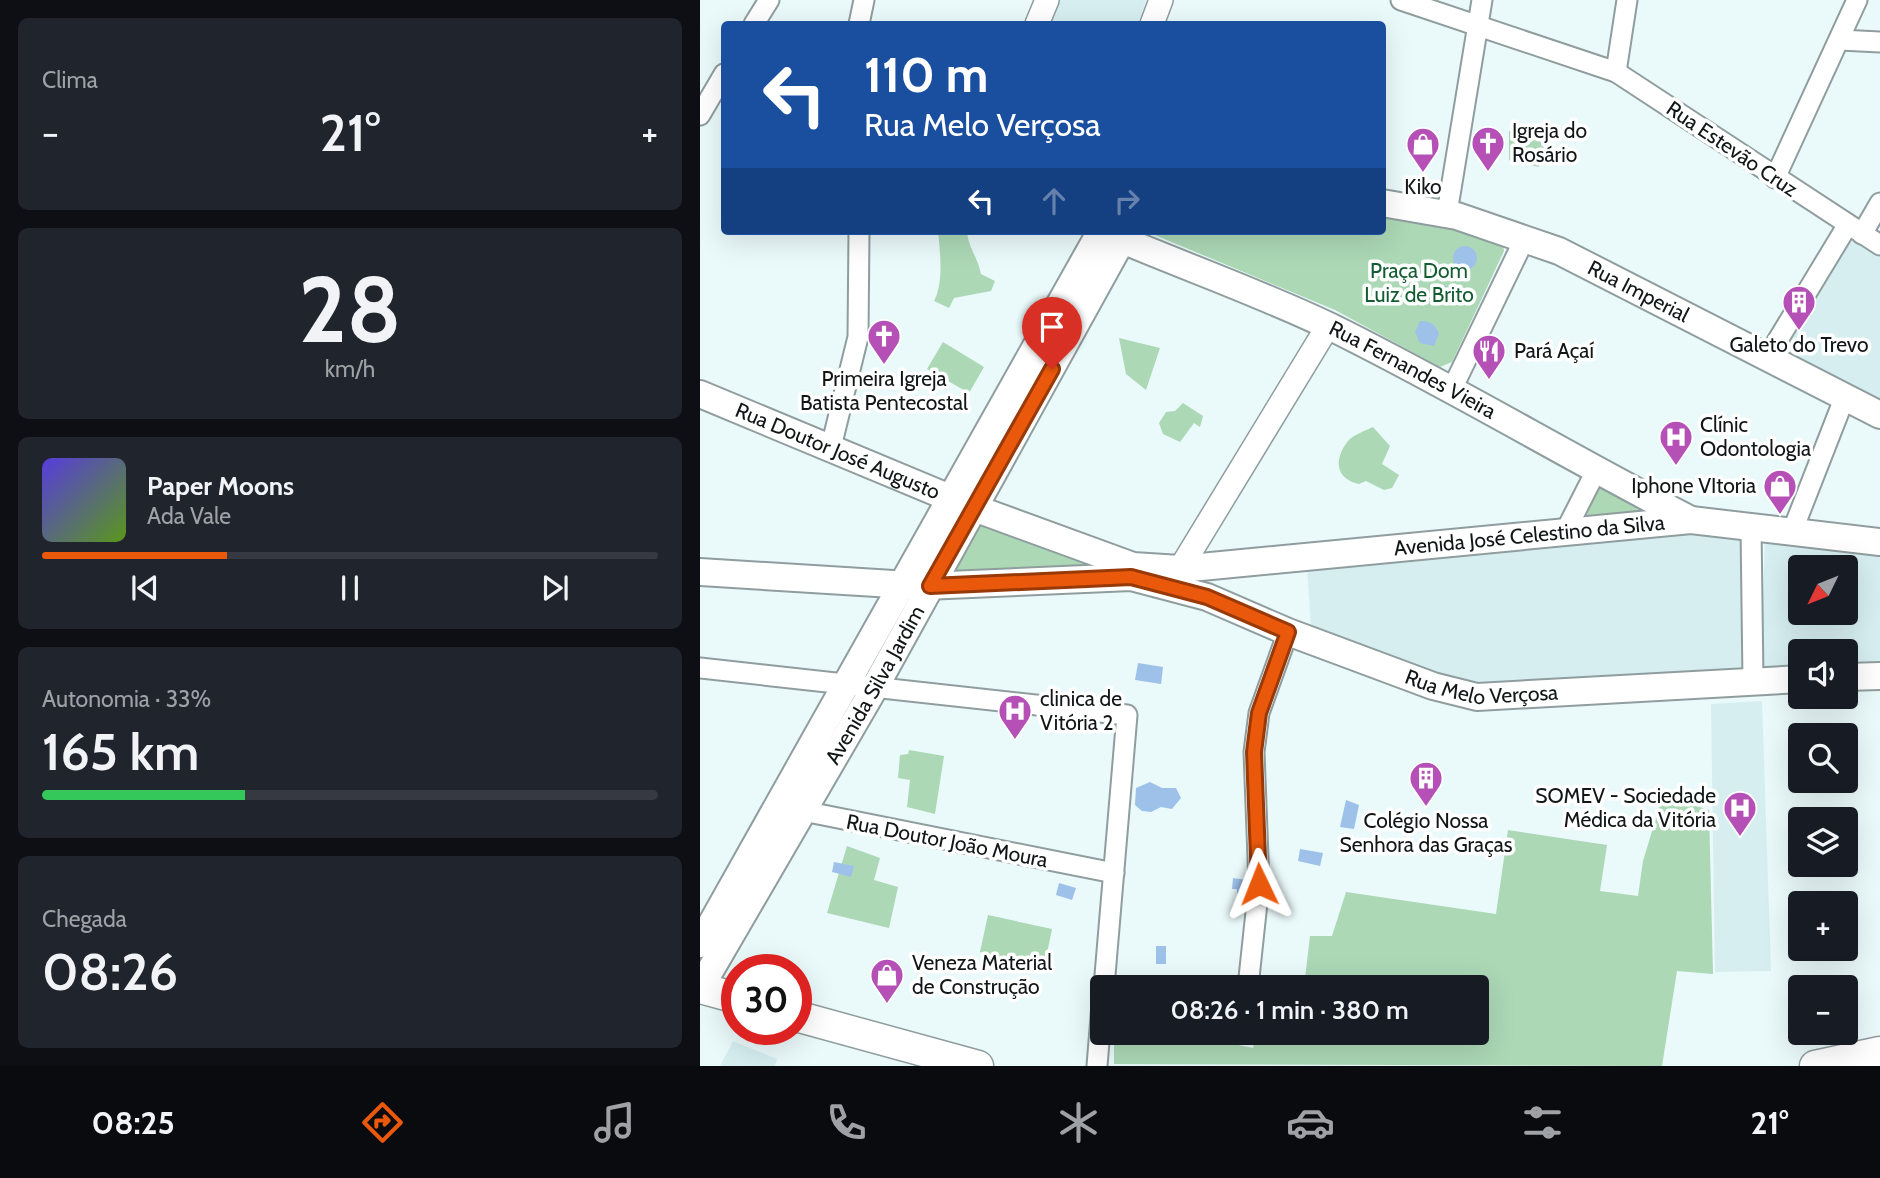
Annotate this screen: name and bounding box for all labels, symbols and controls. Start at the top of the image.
text: 110 m [864,45,988,104]
icon: left [749,49,840,140]
text: Clima [42,66,98,94]
street label: Rua Estevão Cruz [1662,95,1803,202]
text: 21° [320,101,380,164]
text: Rua Melo Verçosa [864,105,1101,144]
text: − [42,109,59,156]
text: + [641,109,658,156]
place label: Igreja do Rosário [1512,118,1587,167]
church icon: Igreja do Rosário [1469,124,1507,173]
shop icon: Kiko [1404,125,1442,174]
place label: Kiko [1404,174,1442,199]
icon: left [962,182,1000,220]
icon: ahead [1035,182,1073,220]
icon: right [1108,182,1146,220]
text: 28 [298,254,402,365]
street label: Rua Imperial [1584,255,1693,327]
park label: Praça Dom Luiz de Brito [1364,258,1474,307]
building icon: Galeto do Trevo [1780,283,1818,332]
pin [1022,297,1082,369]
icon: arrive [1033,308,1071,346]
street label: Rua Fernandes Vieira [1325,315,1501,424]
church icon: Primeira Igreja Batista Pentecostal [865,317,903,366]
restaurant icon: Pará Açaí [1470,332,1508,381]
place label: Galeto do Trevo [1729,332,1869,357]
place label: Pará Açaí [1514,338,1594,363]
text: km/h [325,355,375,383]
place label: Primeira Igreja Batista Pentecostal [800,366,968,415]
street label: Rua Doutor José Augusto [732,397,944,504]
place label: Clínic Odontologia [1700,412,1811,461]
hospital icon: Clínic Odontologia [1657,418,1695,467]
shop icon: Iphone VItoria [1761,467,1799,516]
text: Paper Moons [147,470,294,502]
place label: Iphone VItoria [1631,473,1756,498]
text: Ada Vale [147,502,231,530]
street label: Avenida José Celestino da Silva [1393,510,1666,560]
north arrow [1788,555,1858,625]
map controls [1788,555,1858,1045]
icon: previous [126,569,164,607]
icon: pause [331,569,369,607]
icon: next [536,569,574,607]
street label: Avenida Silva Jardim [820,601,930,769]
button: sound [1788,639,1858,709]
street label: Rua Melo Verçosa [1402,664,1559,709]
text: Autonomia · 33% [42,685,211,713]
place label: clinica de Vitória 2 [1040,686,1122,735]
hospital icon: clinica de Vitória 2 [996,692,1034,741]
text: 165 km [42,720,199,783]
button: search [1788,723,1858,793]
building icon: Colégio Nossa Senhora das Graças [1407,759,1445,808]
place label: SOMEV - Sociedade Médica da Vitória [1535,783,1716,832]
hospital icon: SOMEV - Sociedade Médica da Vitória [1721,789,1759,838]
button: layers [1788,807,1858,877]
place label: Colégio Nossa Senhora das Graças [1340,808,1513,857]
street label: Rua Doutor João Moura [844,809,1050,872]
position arrow [1222,847,1296,921]
button: + [1788,891,1858,961]
text: Chegada [42,905,127,933]
text: 08:26 [42,940,178,1003]
place label: Veneza Material de Construção [912,950,1052,999]
speed limit sign: 30 [721,954,812,1045]
shop icon: Veneza Material de Construção [868,956,906,1005]
button: − [1788,975,1858,1045]
text: 08:26 · 1 min · 380 m [1170,994,1409,1026]
icon: directions [358,1098,407,1147]
icon: music [590,1098,639,1147]
icon: phone [822,1098,871,1147]
icon: climate [1054,1098,1103,1147]
icon: car [1286,1098,1335,1147]
icon: filters [1518,1098,1567,1147]
text: 08:25 [92,1103,175,1142]
text: 21° [1750,1103,1788,1142]

